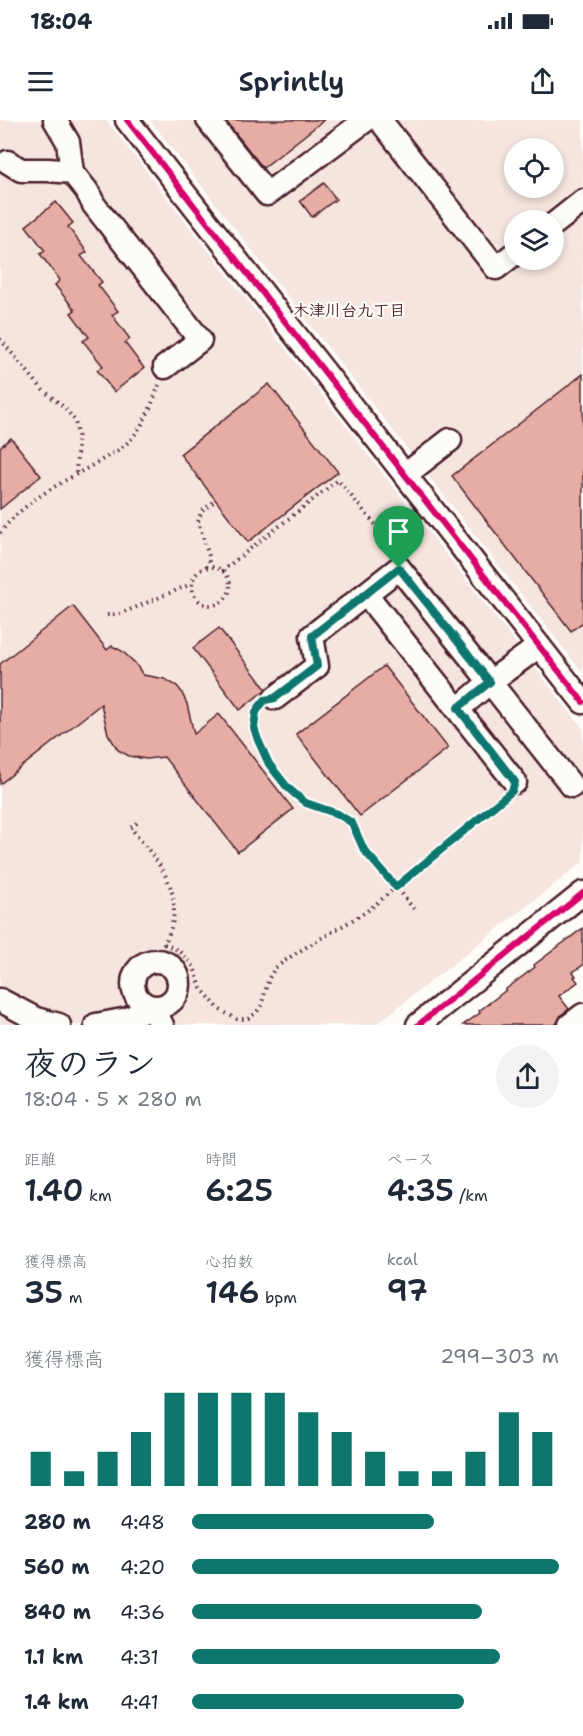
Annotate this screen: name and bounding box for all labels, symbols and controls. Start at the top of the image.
text: 18:04 [30,7,92,36]
text: Sprintly [239,63,344,100]
icon: menu [24,65,57,98]
icon: share [526,65,559,98]
map controls [504,138,564,270]
button: locate [504,138,564,198]
button: layers [504,210,564,270]
district label: 木津川台九丁目 [293,300,405,321]
pin [373,506,424,568]
icon: arrive [382,515,415,548]
text: 夜のラン [24,1041,156,1086]
button: share [496,1045,559,1108]
text: 18:04 · 5 × 280 m [24,1086,202,1112]
text: 距離 [24,1149,56,1170]
text: 時間 [205,1149,237,1170]
text: ペース [387,1149,434,1170]
text: 1.40 [24,1170,84,1211]
text: 6:25 [205,1170,273,1211]
text: 4:35 [387,1170,454,1211]
text: km [84,1185,112,1206]
text: /km [454,1185,488,1206]
text: kcal [387,1249,418,1270]
text: 獲得標高 [24,1251,88,1272]
text: 心拍数 [205,1251,253,1272]
text: 97 [387,1270,428,1311]
text: 35 [24,1272,63,1313]
text: 146 [205,1272,259,1313]
text: m [63,1287,82,1308]
text: bpm [259,1287,297,1308]
text: 299–303 m [440,1343,559,1369]
text: 獲得標高 [24,1346,104,1372]
text: 280 m [24,1509,91,1535]
text: 4:48 [120,1509,165,1535]
text: 560 m [24,1554,90,1580]
text: 4:20 [120,1554,165,1580]
text: 840 m [24,1599,91,1625]
text: 4:36 [120,1599,165,1625]
text: 1.1 km [24,1644,83,1670]
text: 4:31 [120,1644,159,1670]
text: 1.4 km [24,1689,89,1715]
text: 4:41 [120,1689,159,1715]

